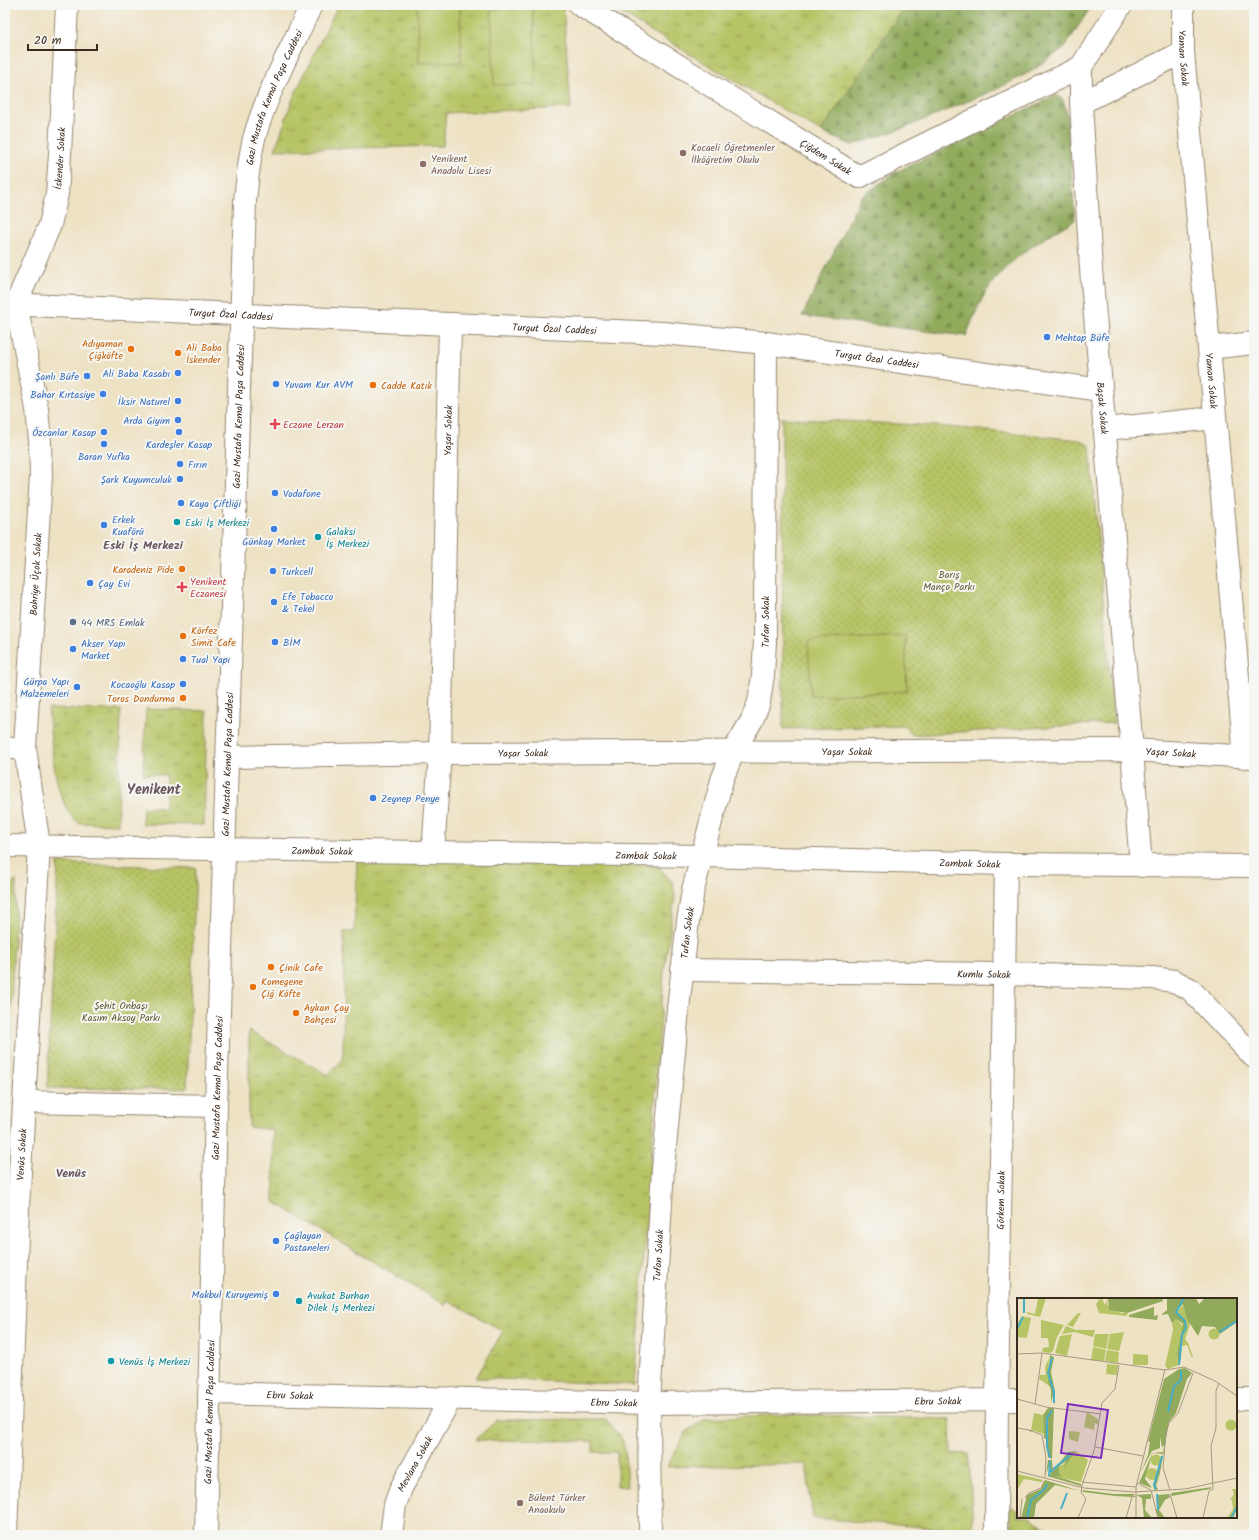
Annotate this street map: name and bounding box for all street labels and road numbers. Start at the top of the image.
street label: Gazi Mustafa Kemal Paşa Caddesi [242,27,308,166]
street label: Yaman Sokak [1174,30,1193,87]
street label: İskender Sokak [50,126,70,190]
street label: Çiğdem Sokak [796,135,855,180]
street label: Turgut Özal Caddesi [188,305,274,325]
street label: Turgut Özal Caddesi [512,320,598,339]
street label: Gazi Mustafa Kemal Paşa Caddesi [229,344,249,489]
street label: Turgut Özal Caddesi [834,346,920,373]
street label: Yaman Sokak [1200,352,1221,410]
street label: Başak Sokak [1092,381,1112,436]
street label: Yaşar Sokak [440,405,457,456]
street label: Bahriye Üçok Sokak [26,532,47,616]
street label: Tufan Sokak [758,596,774,648]
street label: Gazi Mustafa Kemal Paşa Caddesi [218,691,238,837]
street label: Yaşar Sokak [822,744,873,760]
street label: Yaşar Sokak [1145,744,1197,763]
street label: Yaşar Sokak [498,746,549,762]
street label: Zambak Sokak [291,843,353,860]
street label: Zambak Sokak [615,848,677,865]
street label: Zambak Sokak [939,855,1001,873]
street label: Tufan Sokak [677,905,699,959]
street label: Kumlu Sokak [957,966,1011,983]
street label: Gazi Mustafa Kemal Paşa Caddesi [208,1015,228,1160]
street label: Venüs Sokak [13,1128,32,1181]
street label: Görkem Sokak [993,1170,1010,1230]
street label: Tufan Sokak [649,1229,668,1282]
street label: Gazi Mustafa Kemal Paşa Caddesi [200,1339,220,1484]
street label: Ebru Sokak [266,1387,314,1404]
street label: Ebru Sokak [914,1393,962,1410]
street label: Ebru Sokak [590,1395,638,1412]
street label: Mevlana Sokak [393,1433,437,1495]

